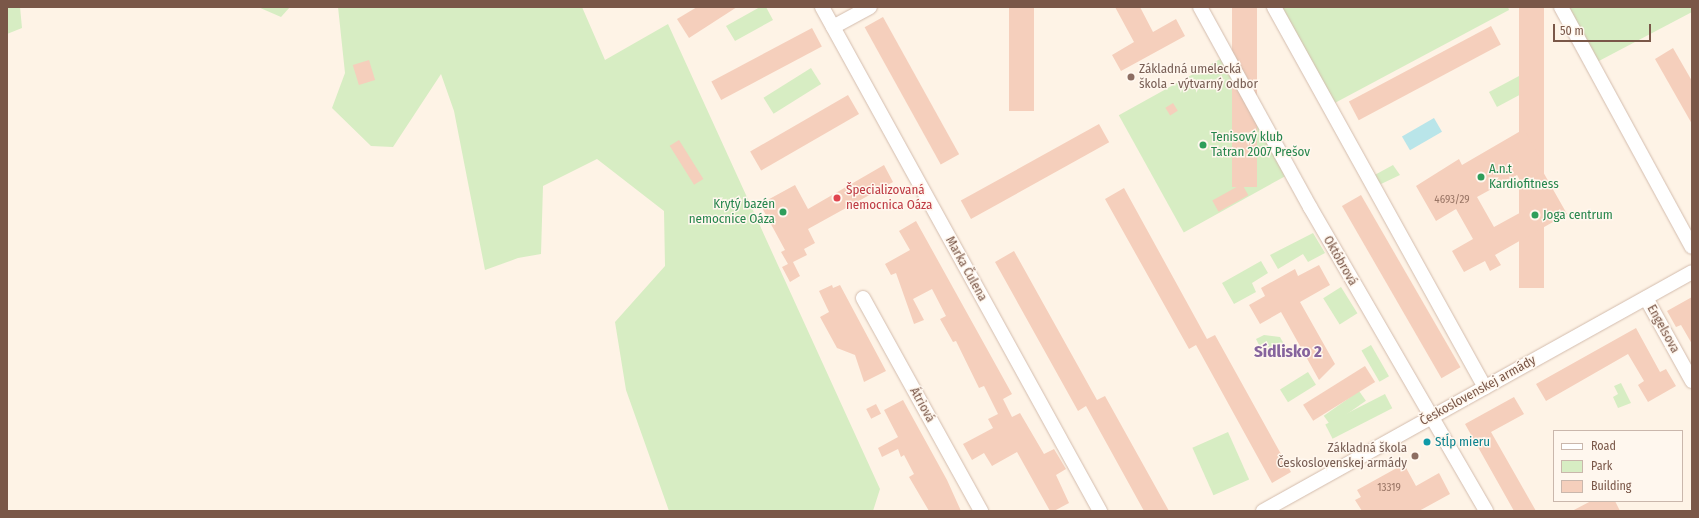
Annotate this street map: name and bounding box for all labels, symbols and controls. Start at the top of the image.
scale bar [1555,16,1653,42]
text: 50 m [1560,24,1584,38]
place label: Základná umelecká škola - výtvarný odbor [1139,62,1258,93]
marker: Základná umelecká škola - výtvarný odbor [1126,72,1136,82]
place label: Tenisový klub Tatran 2007 Prešov [1211,130,1310,161]
marker: Tenisový klub Tatran 2007 Prešov [1198,140,1208,150]
place label: A.n.t Kardiofitness [1489,162,1559,193]
marker: A.n.t Kardiofitness [1476,172,1486,182]
place label: Špecializovaná nemocnica Oáza [846,183,932,214]
marker: Špecializovaná nemocnica Oáza [831,192,843,204]
house number: 4693/29 [1434,193,1470,207]
place label: Krytý bazén nemocnice Oáza [689,197,775,228]
marker: Krytý bazén nemocnice Oáza [778,207,788,217]
place label: Joga centrum [1543,207,1613,223]
marker: Joga centrum [1530,210,1540,220]
street label: Októbrová [1320,233,1360,289]
street label: Marka Čulena [942,234,990,304]
street label: Engelsova [1643,302,1683,356]
district label: Sídlisko 2 [1254,342,1322,362]
street label: Československej armády [1417,353,1539,429]
street label: Átriová [906,385,938,425]
legend [1553,430,1683,502]
place label: Stĺp mieru [1435,434,1490,450]
marker: Stĺp mieru [1422,437,1432,447]
text: Road [1591,439,1616,453]
place label: Základná škola Československej armády [1277,441,1407,472]
marker: Základná škola Československej armády [1410,451,1420,461]
text: Park [1591,459,1612,473]
text: Building [1591,479,1631,493]
house number: 13319 [1377,481,1401,495]

